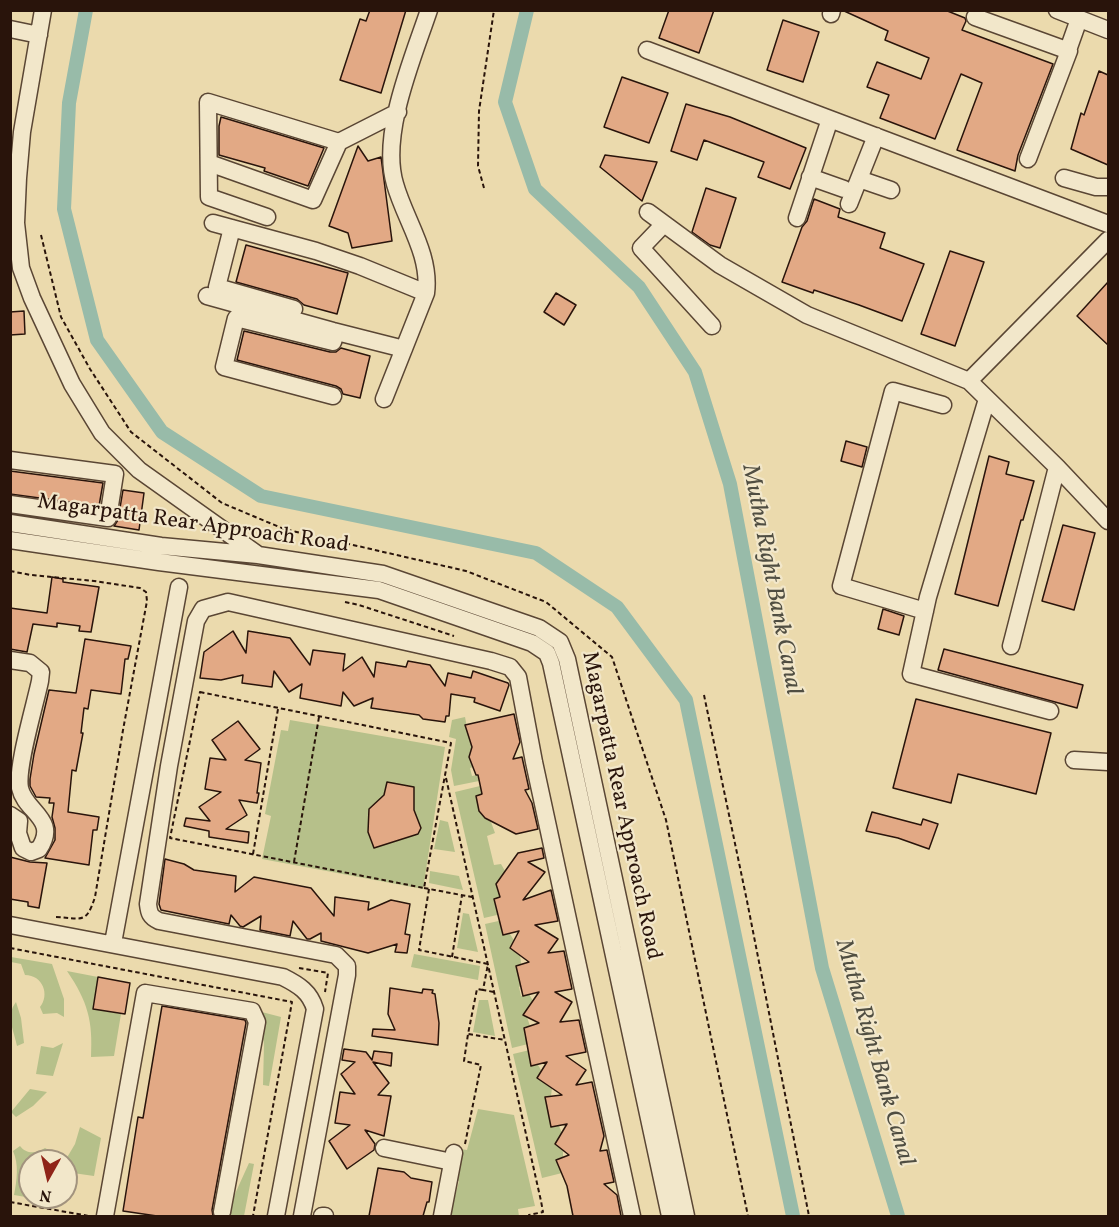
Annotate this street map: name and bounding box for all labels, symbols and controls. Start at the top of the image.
water label: Mutha Right Bank Canal [734,462,806,698]
street label: Magarpatta Rear Approach Road [35,490,351,560]
street label: Magarpatta Rear Approach Road [574,649,666,963]
water label: Mutha Right Bank Canal [827,937,919,1169]
north arrow [18,1149,78,1209]
text: N [38,1183,53,1207]

